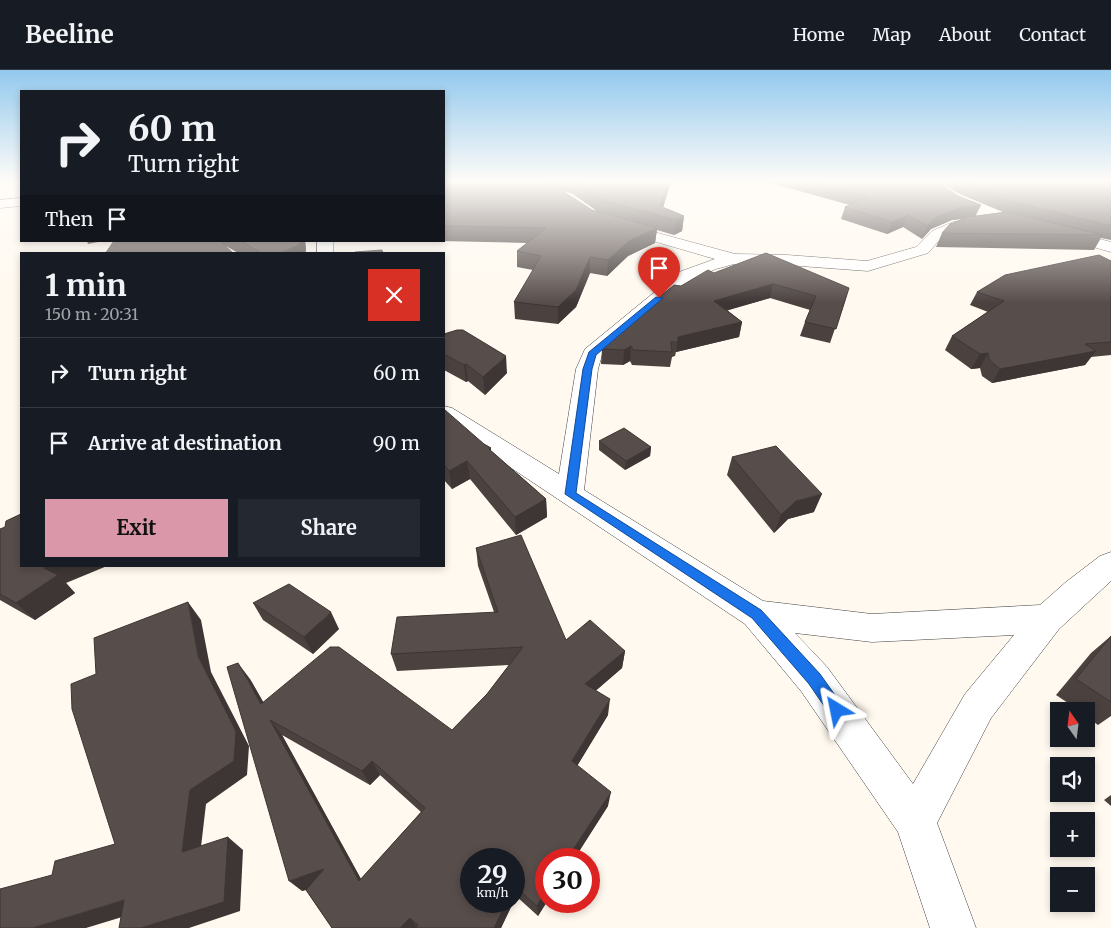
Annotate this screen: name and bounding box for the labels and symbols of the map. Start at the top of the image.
pin [638,247,680,298]
position arrow [810,683,862,735]
north arrow [1050,702,1095,748]
speed limit sign: 30 [535,848,600,913]

